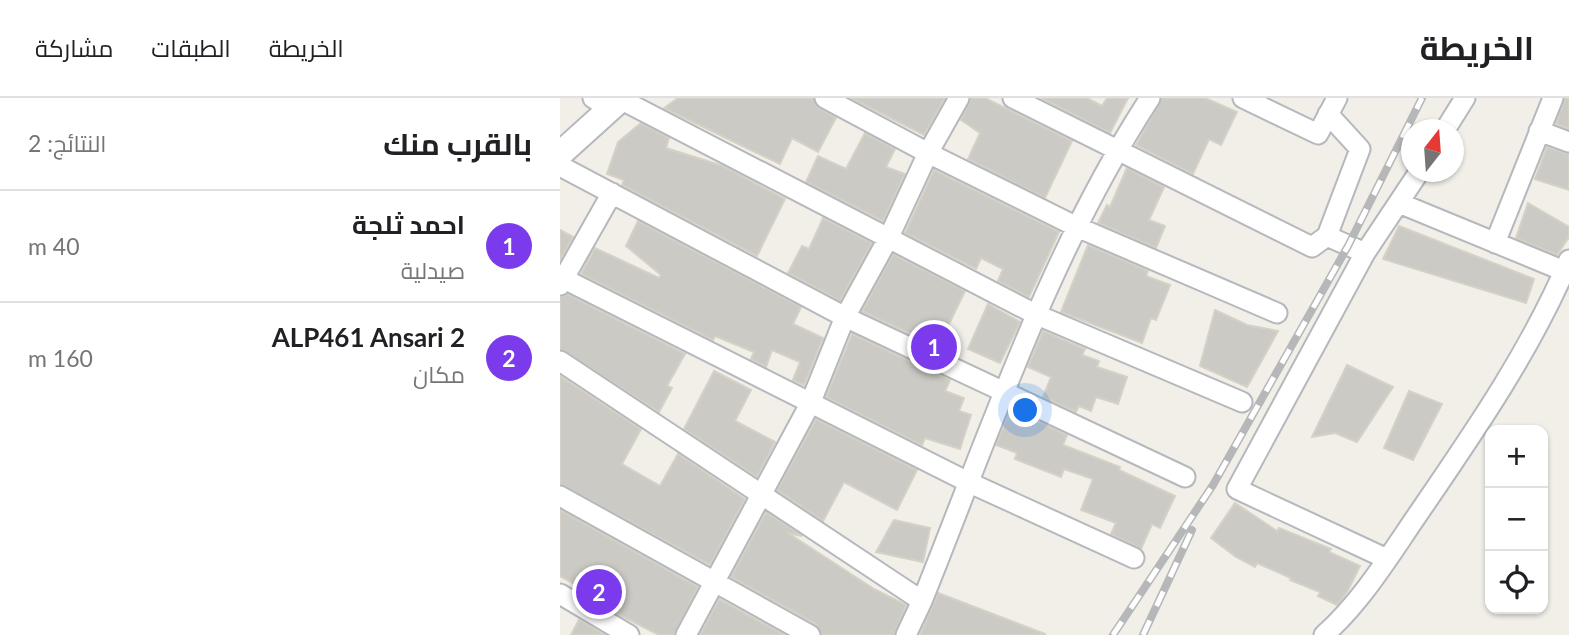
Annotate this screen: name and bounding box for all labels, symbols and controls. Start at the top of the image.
text: الخريطة [1420,27,1534,67]
text: مشاركة [35,33,113,62]
text: الطبقات [151,33,231,62]
text: الخريطة [269,33,344,62]
north arrow [1401,119,1464,182]
text: بالقرب منك [383,125,532,161]
text: النتائج: 2 [28,129,106,157]
text: احمد ثلجة [352,208,465,240]
text: 40 m [28,232,80,260]
text: 1 [502,232,516,260]
text: صيدلية [401,256,465,284]
text: ALP461 Ansari 2 [272,321,465,353]
pin: 1 [911,321,957,373]
text: 160 m [28,344,93,372]
text: 2 [502,344,516,372]
text: مكان [413,360,465,388]
your location [1008,393,1042,427]
map controls [1485,425,1548,614]
button: + [1485,425,1548,488]
button: − [1485,488,1548,551]
button: locate [1485,551,1548,614]
pin: 2 [576,566,622,618]

